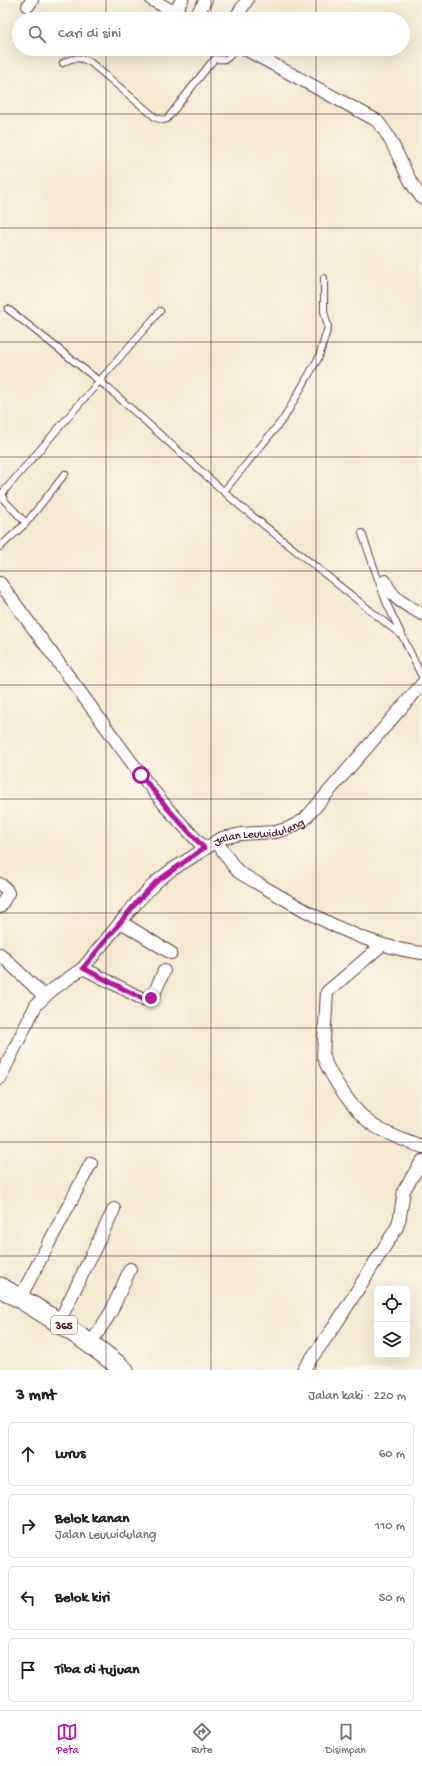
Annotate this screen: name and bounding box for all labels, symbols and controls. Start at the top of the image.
search box [12,12,410,56]
icon: search [26,23,48,45]
text: Cari di sini [58,25,121,43]
route start [132,766,150,784]
street label: Jalan Leuwidulang [211,816,308,851]
route end [142,989,160,1007]
map controls [374,1286,410,1358]
button: locate [374,1286,410,1322]
road number: 365 [51,1316,77,1334]
button: layers [374,1322,410,1358]
text: 3 mnt [16,1386,56,1406]
text: Jalan kaki · 220 m [308,1389,406,1404]
icon: ahead [17,1443,39,1465]
text: Lurus [55,1445,85,1463]
text: 60 m [379,1447,405,1462]
text: Belok kanan [55,1510,129,1528]
icon: right [17,1515,39,1537]
text: 110 m [375,1519,405,1534]
text: Jalan Leuwidulang [55,1528,156,1543]
icon: left [17,1587,39,1609]
text: Belok kiri [55,1589,110,1607]
text: 50 m [378,1591,405,1606]
icon: arrive [17,1659,39,1681]
text: Tiba di tujuan [55,1661,139,1679]
tab: Peta [56,1721,79,1757]
tab: Rute [191,1721,213,1757]
tab: Disimpan [325,1721,366,1757]

